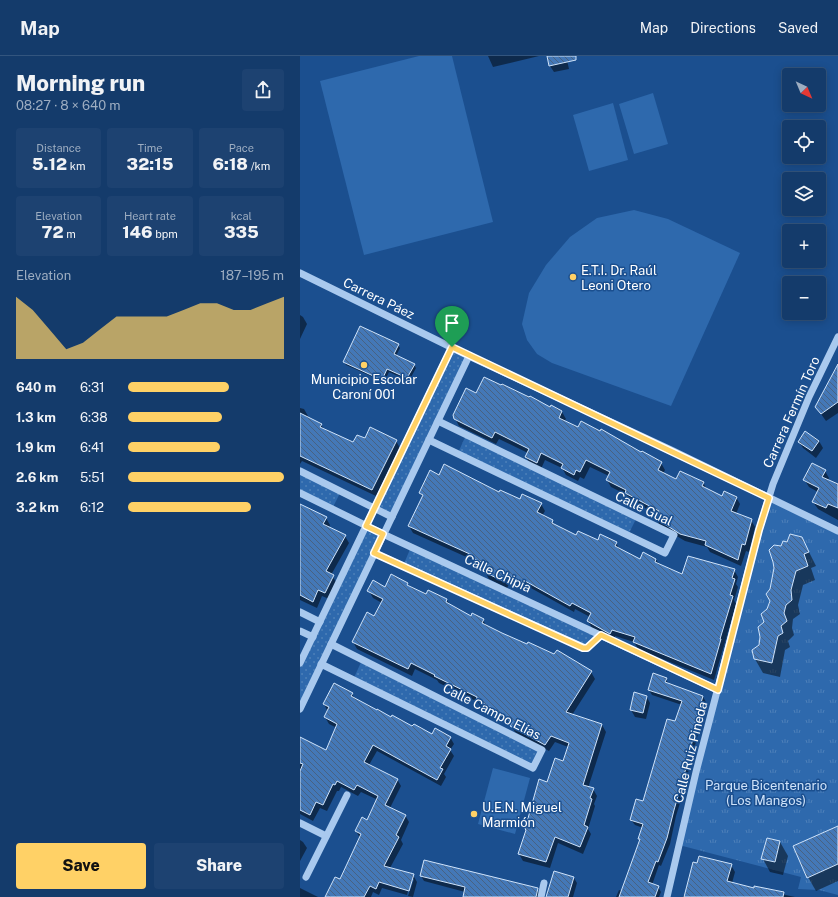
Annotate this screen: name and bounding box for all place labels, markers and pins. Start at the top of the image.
place label: E.T.I. Dr. Raúl Leoni Otero [581,263,657,293]
marker: E.T.I. Dr. Raúl Leoni Otero [568,272,578,282]
pin [435,306,469,347]
marker: Municipio Escolar Caroní 001 [359,360,369,370]
place label: Municipio Escolar Caroní 001 [311,372,417,402]
place label: U.E.N. Miguel Marmión [482,800,562,830]
marker: U.E.N. Miguel Marmión [469,809,479,819]

